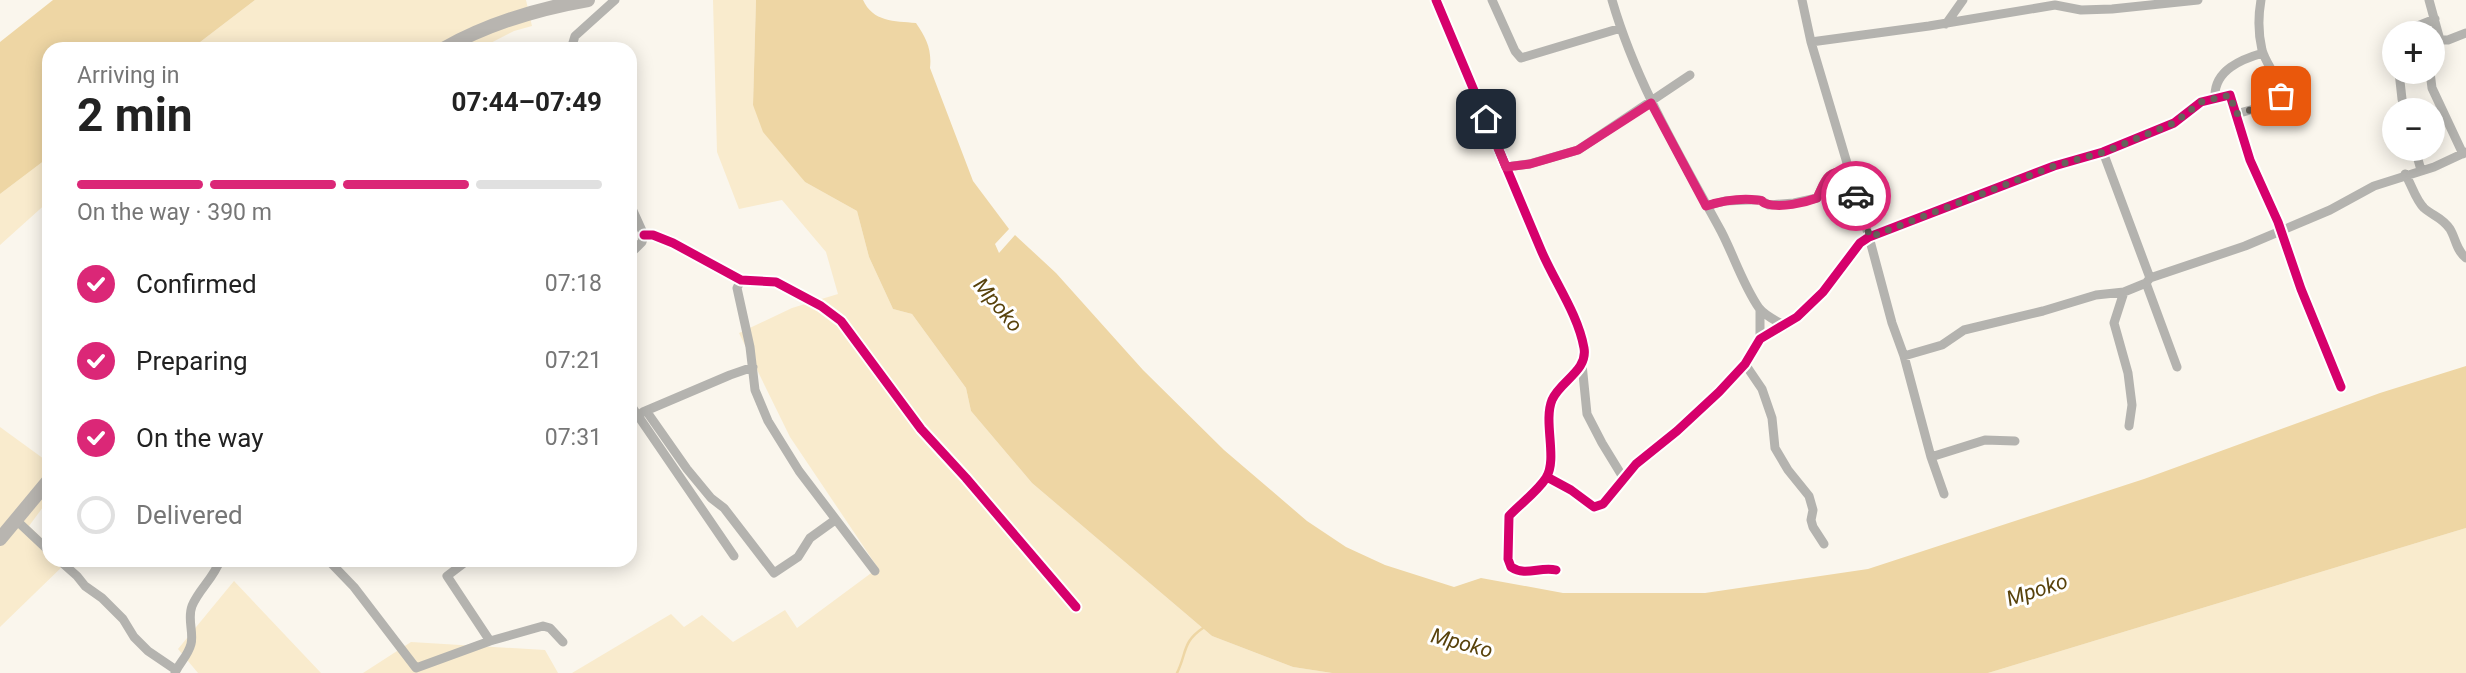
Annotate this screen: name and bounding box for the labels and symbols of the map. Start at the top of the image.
pin [2251,66,2311,126]
pin [1456,89,1516,149]
courier [1821,161,1891,231]
water label: Mpoko [969,273,1027,337]
water label: Mpoko [2003,569,2071,611]
water label: Mpoko [1429,623,1495,663]

